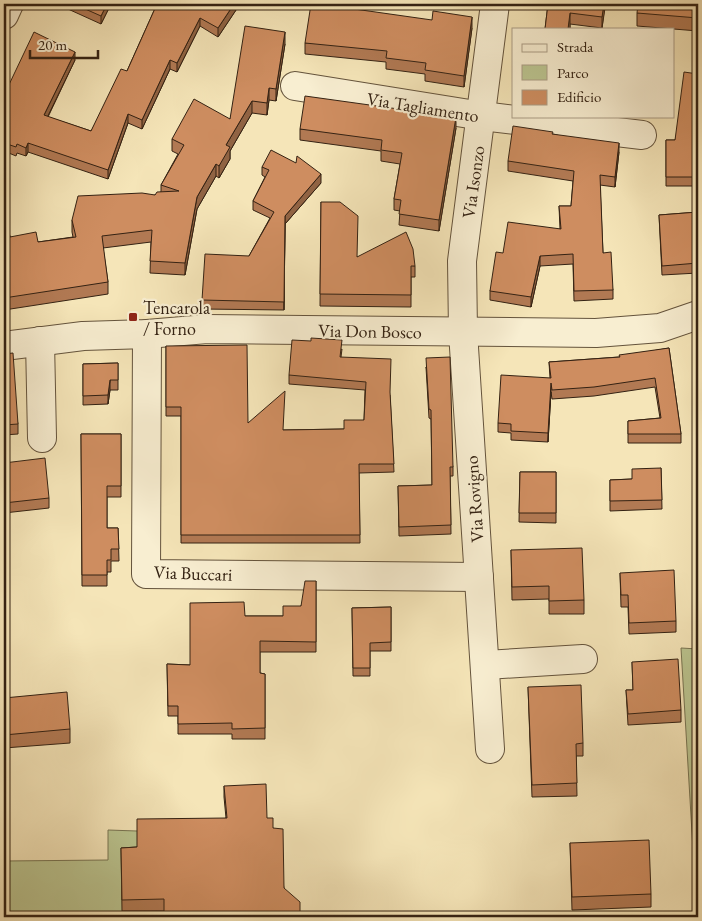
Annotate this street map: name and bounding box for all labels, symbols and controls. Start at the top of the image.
scale bar [30,28,98,60]
legend [512,28,674,118]
text: 20 m [38,35,67,54]
text: Strada [557,37,593,56]
text: Parco [557,63,589,82]
street label: Via Tagliamento [365,87,481,127]
text: Edificio [557,87,601,106]
street label: Via Isonzo [457,144,489,220]
place label: Tencarola / Forno [143,296,211,340]
marker: Tencarola / Forno [127,311,139,323]
street label: Via Don Bosco [318,319,422,343]
street label: Via Rovigno [459,455,489,543]
street label: Via Buccari [153,560,233,586]

